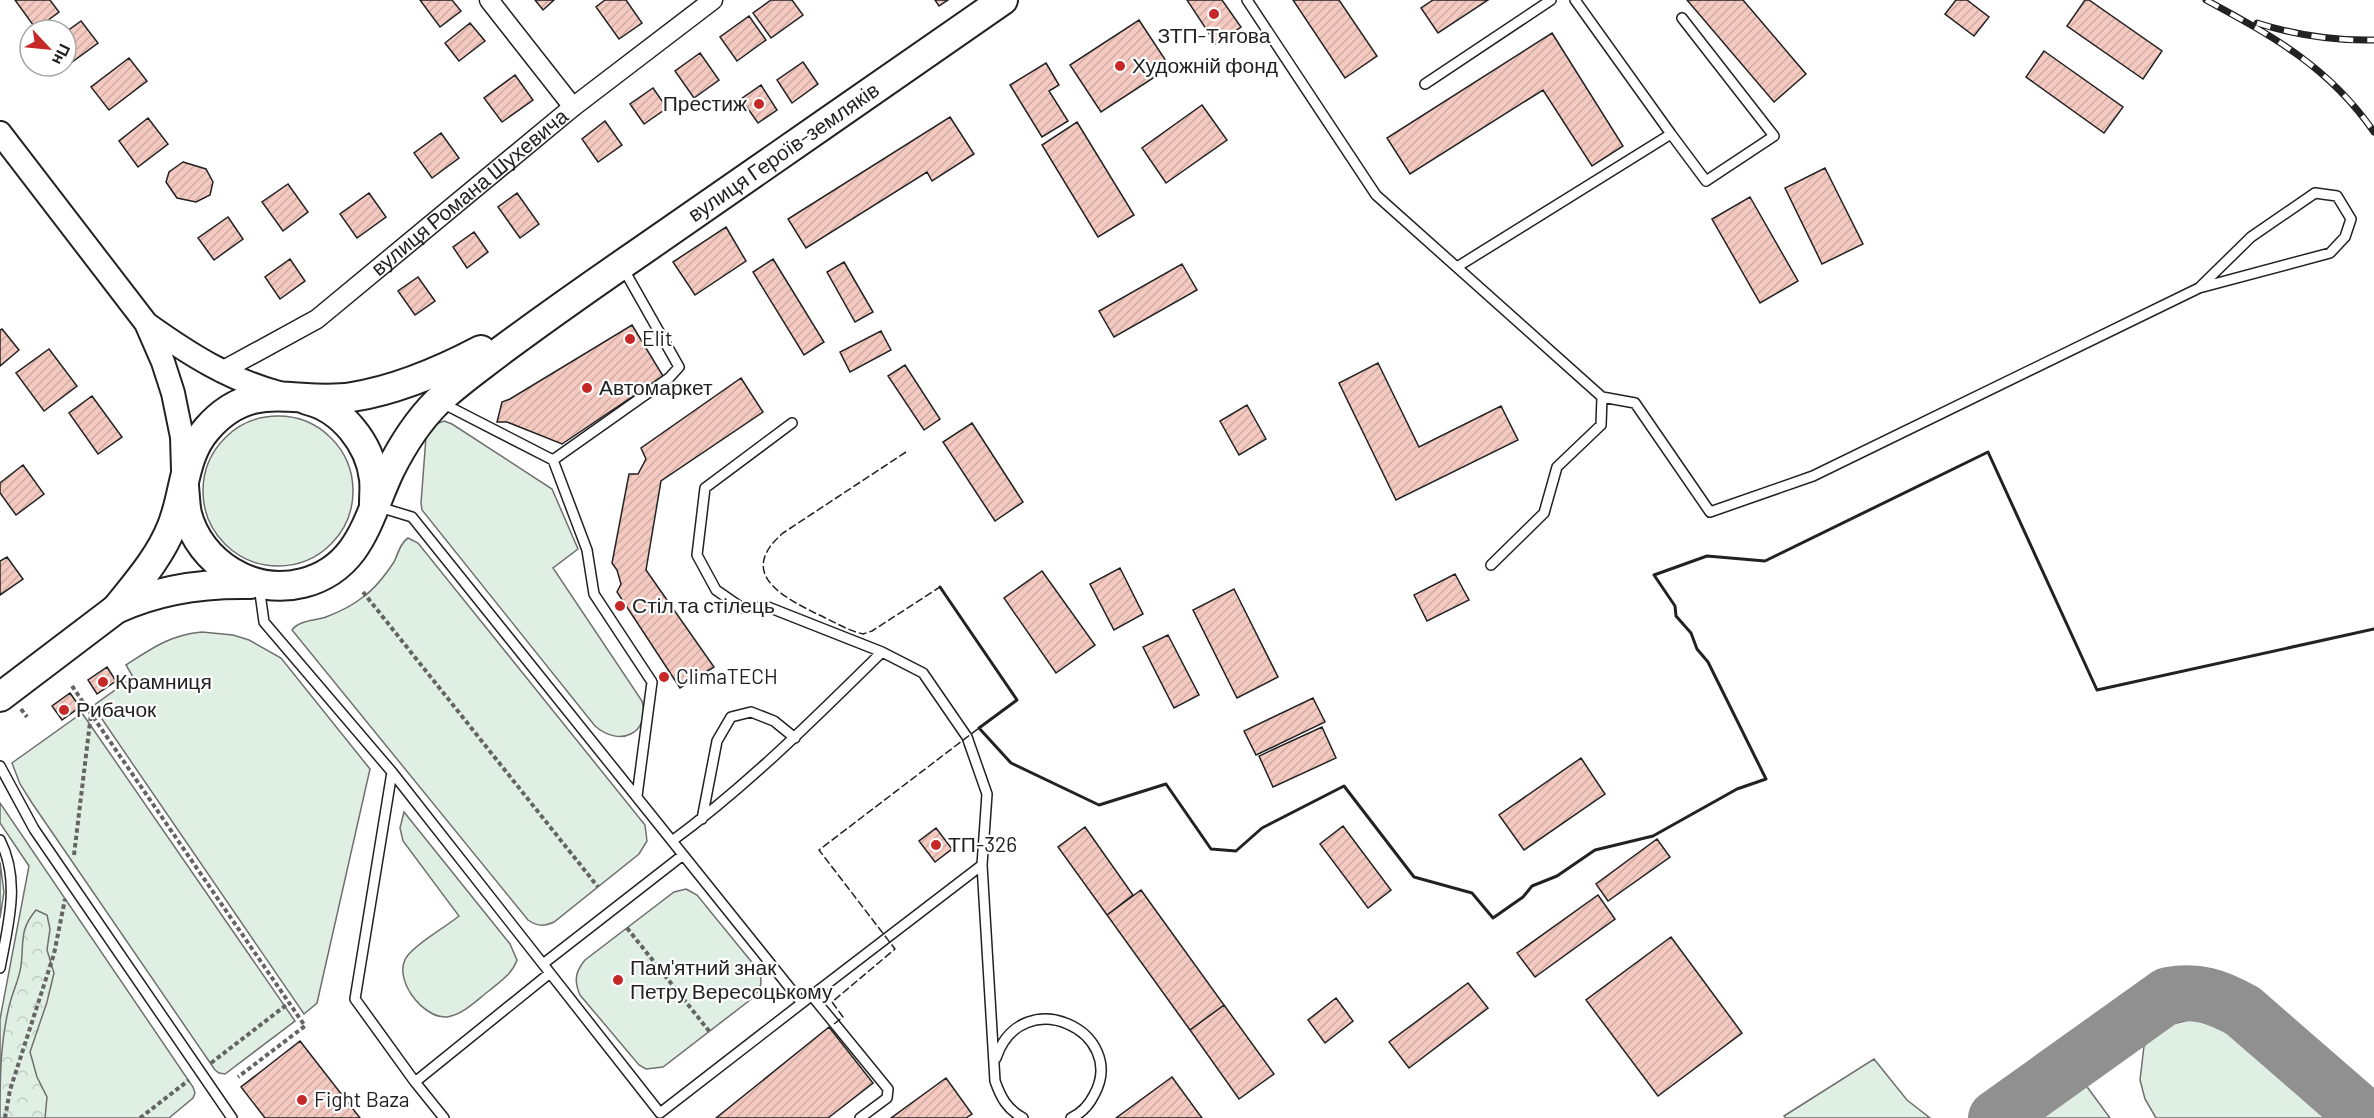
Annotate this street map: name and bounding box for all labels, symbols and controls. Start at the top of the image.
marker: ЗТП-Тягова [1207,7,1221,21]
north arrow [18,18,78,78]
place label: ЗТП-Тягова [1158,22,1271,47]
text: Пн [49,41,75,68]
place label: Художній фонд [1132,52,1278,77]
marker: Художній фонд [1113,59,1127,73]
street label: вулиця Героїв-земляків [683,76,883,226]
place label: Престиж [663,90,747,115]
marker: Престиж [752,97,766,111]
street label: вулиця Романа Шухевича [365,102,573,280]
place label: Elit [642,325,673,350]
marker: Elit [623,332,637,346]
place label: Автомаркет [599,374,713,399]
marker: Автомаркет [580,381,594,395]
place label: Стіл та стілець [632,592,775,617]
marker: Стіл та стілець [613,599,627,613]
place label: ClimaTECH [676,663,778,688]
place label: Крамниця [115,668,212,693]
marker: ClimaTECH [657,670,671,684]
marker: Крамниця [96,675,110,689]
place label: Рибачок [76,696,157,721]
marker: Рибачок [57,703,71,717]
place label: ТП-326 [948,831,1017,856]
marker: ТП-326 [929,838,943,852]
place label: Пам'ятний знак Петру Вересоцькому [630,954,833,1003]
marker: Пам'ятний знак Петру Вересоцькому [611,973,625,987]
place label: Fight Baza [314,1086,410,1111]
marker: Fight Baza [295,1093,309,1107]

